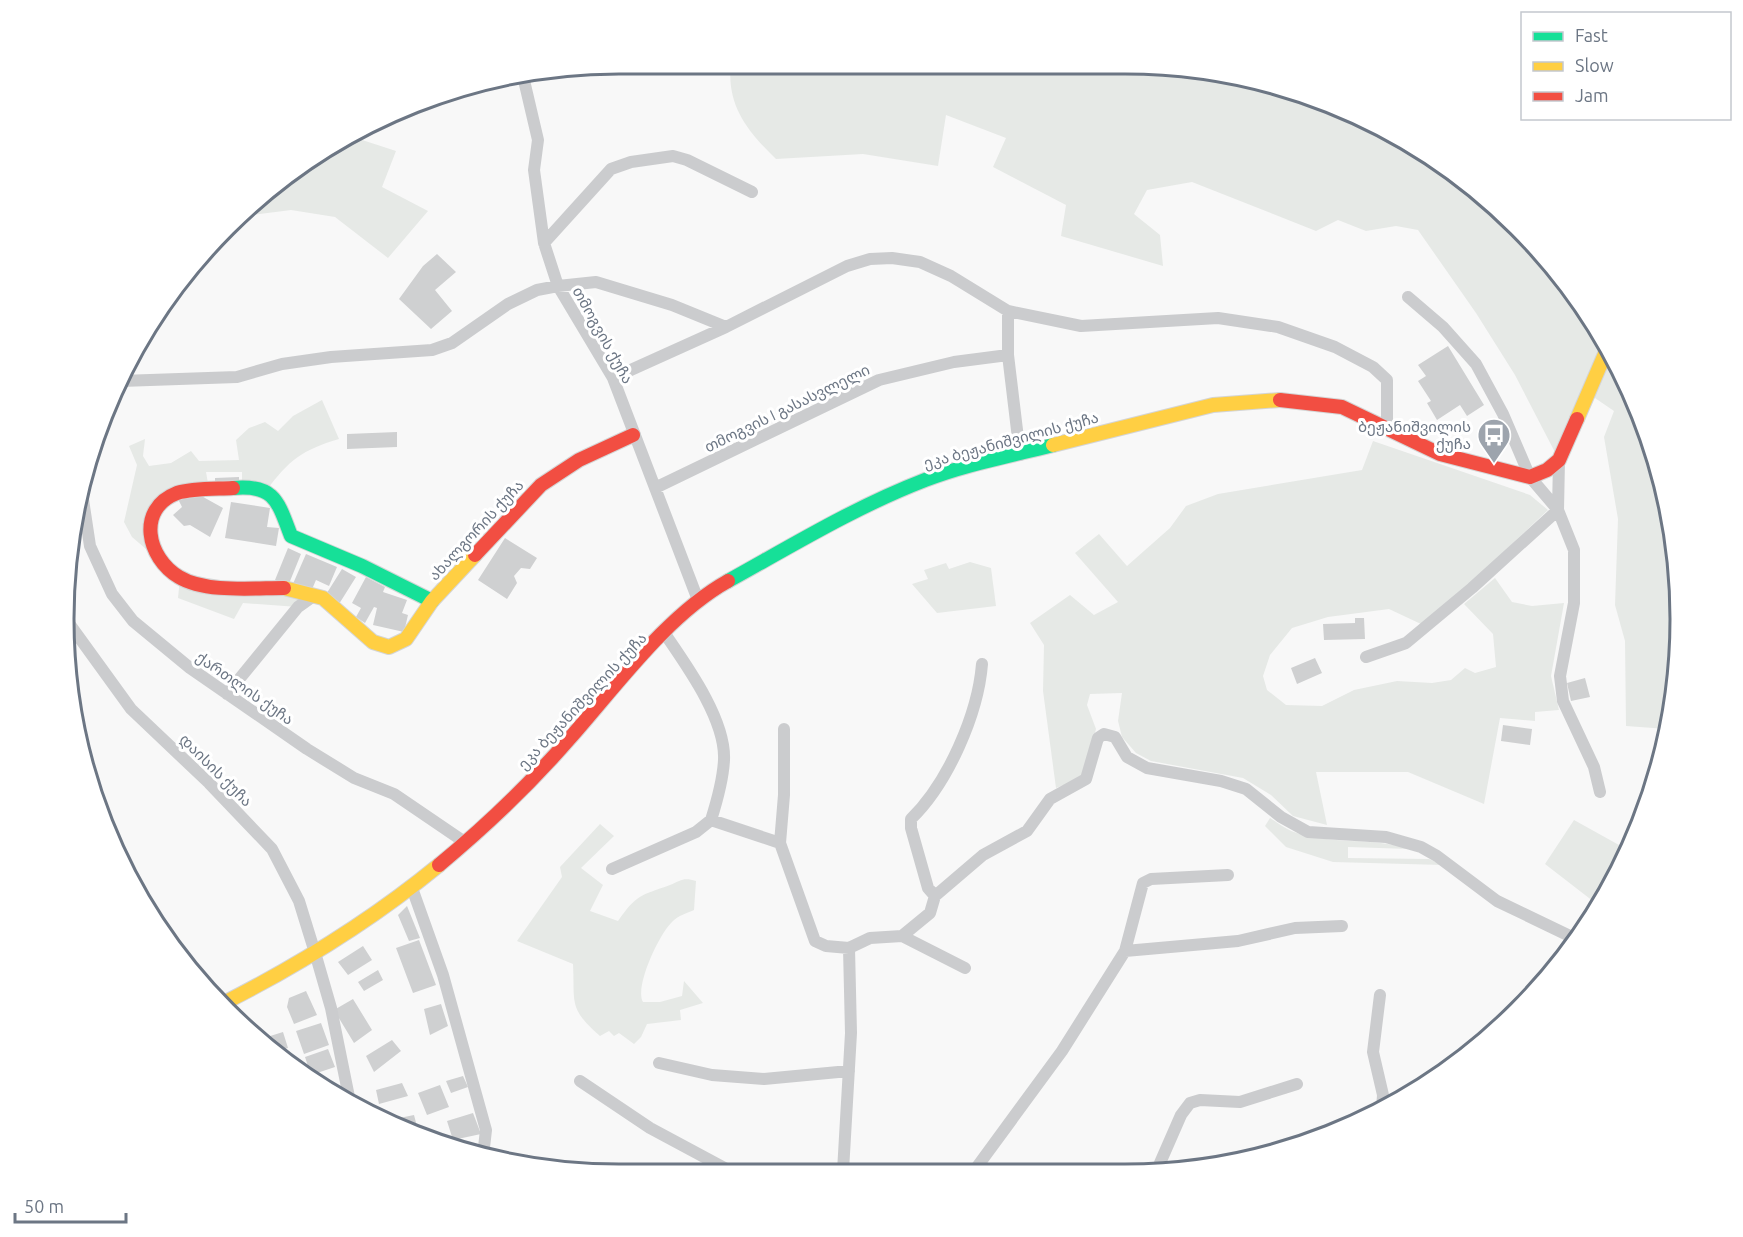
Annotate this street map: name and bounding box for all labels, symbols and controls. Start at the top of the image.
legend [1521,12,1731,120]
text: Fast [1575,25,1608,45]
text: Slow [1575,55,1614,75]
text: Jam [1575,85,1609,105]
street label: თმოგვის ქუჩა [569,284,637,387]
street label: თმოგვის I გასასვლელი [702,361,873,456]
street label: ეკა ბეჟანიშვილის ქუჩა [922,408,1101,473]
bus stop icon: ბეჟანიშვილის ქუჩა [1476,417,1512,464]
place label: ბეჟანიშვილის ქუჩა [1358,418,1471,453]
street label: ახალგორის ქუჩა [425,476,527,584]
street label: ეკა ბეჟანიშვილის ქუჩა [514,629,650,773]
street label: ქართლის ქუჩა [193,648,297,729]
street label: დაისის ქუჩა [176,730,256,810]
scale bar [15,1186,126,1224]
text: 50 m [24,1196,64,1216]

